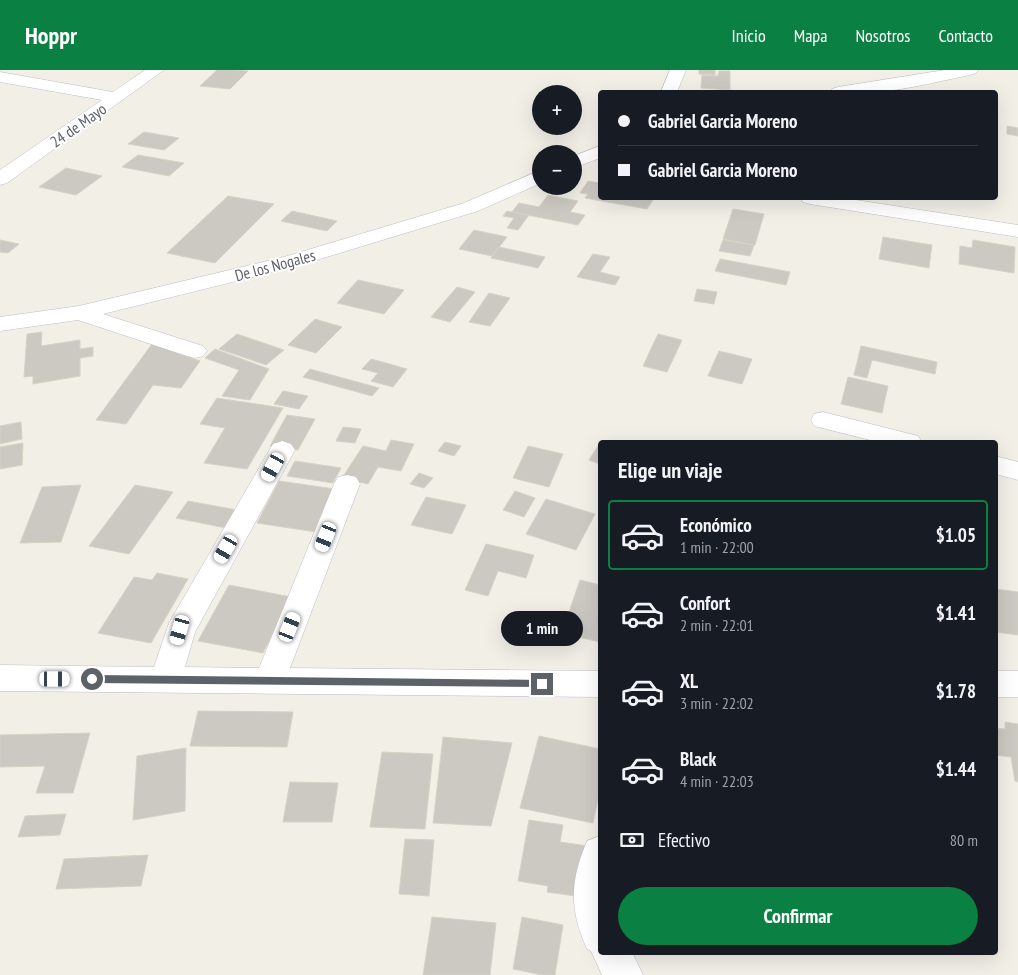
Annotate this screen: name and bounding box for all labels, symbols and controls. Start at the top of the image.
text: Hoppr [25,20,77,51]
text: Inicio [732,24,766,47]
text: Mapa [794,24,827,47]
text: Nosotros [855,24,910,47]
text: Contacto [938,24,993,47]
map controls [532,85,582,195]
button: + [532,85,582,135]
street label: 24 de Mayo [46,98,110,152]
text: Gabriel Garcia Moreno [648,109,797,133]
button: − [532,145,582,195]
text: Gabriel Garcia Moreno [648,158,797,182]
street label: De los Nogales [233,245,317,285]
car [259,450,286,484]
text: Elige un viaje [618,456,722,484]
icon: car [620,513,665,558]
text: Económico [680,513,752,537]
car [313,520,338,554]
text: $1.05 [936,523,976,547]
car [212,532,239,566]
text: 1 min · 22:00 [680,537,754,557]
icon: car [620,591,665,636]
text: Confort [680,591,730,615]
text: $1.41 [936,601,976,625]
car [277,610,302,644]
callout: 1 min [501,612,583,646]
car [168,614,191,646]
text: 2 min · 22:01 [680,615,754,635]
text: 1 min [526,618,558,638]
route start [81,668,103,690]
icon: car [620,669,665,714]
text: XL [680,669,698,693]
car [40,672,70,687]
route end [531,673,553,695]
text: $1.78 [936,679,976,703]
text: 3 min · 22:02 [680,693,754,713]
icon: car [620,747,665,792]
text: Black [680,747,716,771]
text: $1.44 [936,757,976,781]
text: 4 min · 22:03 [680,771,754,791]
icon: cash [618,826,646,854]
text: Efectivo [658,828,710,852]
text: 80 m [950,830,978,850]
button: Confirmar [618,887,978,945]

